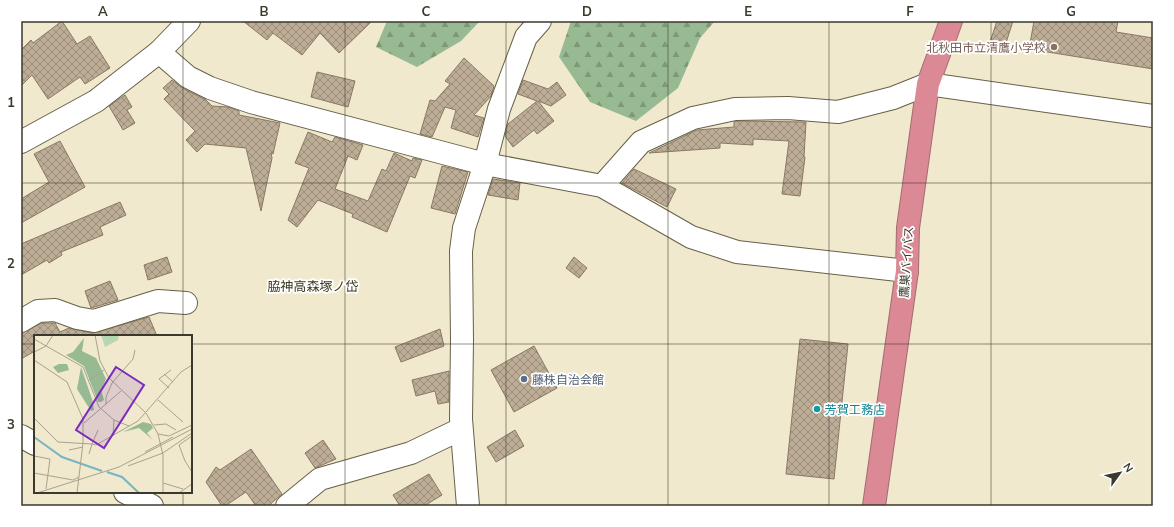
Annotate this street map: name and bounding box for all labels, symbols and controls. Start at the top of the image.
text: A [98,3,108,19]
text: B [260,3,269,19]
text: C [422,3,431,19]
text: D [582,3,592,19]
text: E [744,3,752,19]
text: F [906,3,914,19]
text: G [1066,3,1076,19]
place label: 北秋田市立清鷹小学校 [926,40,1046,55]
marker: 北秋田市立清鷹小学校 [1049,42,1059,52]
text: 1 [7,94,15,110]
street label: 鷹巣バイパス [896,226,916,298]
text: 2 [7,255,15,271]
district label: 脇神高森塚ノ岱 [267,278,359,294]
inset map [34,335,192,493]
place label: 藤株自治会館 [532,372,604,387]
marker: 藤株自治会館 [519,374,529,384]
place label: 芳賀工務店 [825,402,885,417]
marker: 芳賀工務店 [812,404,822,414]
text: 3 [7,416,15,432]
north arrow [1100,453,1140,493]
text: N [1120,460,1137,475]

